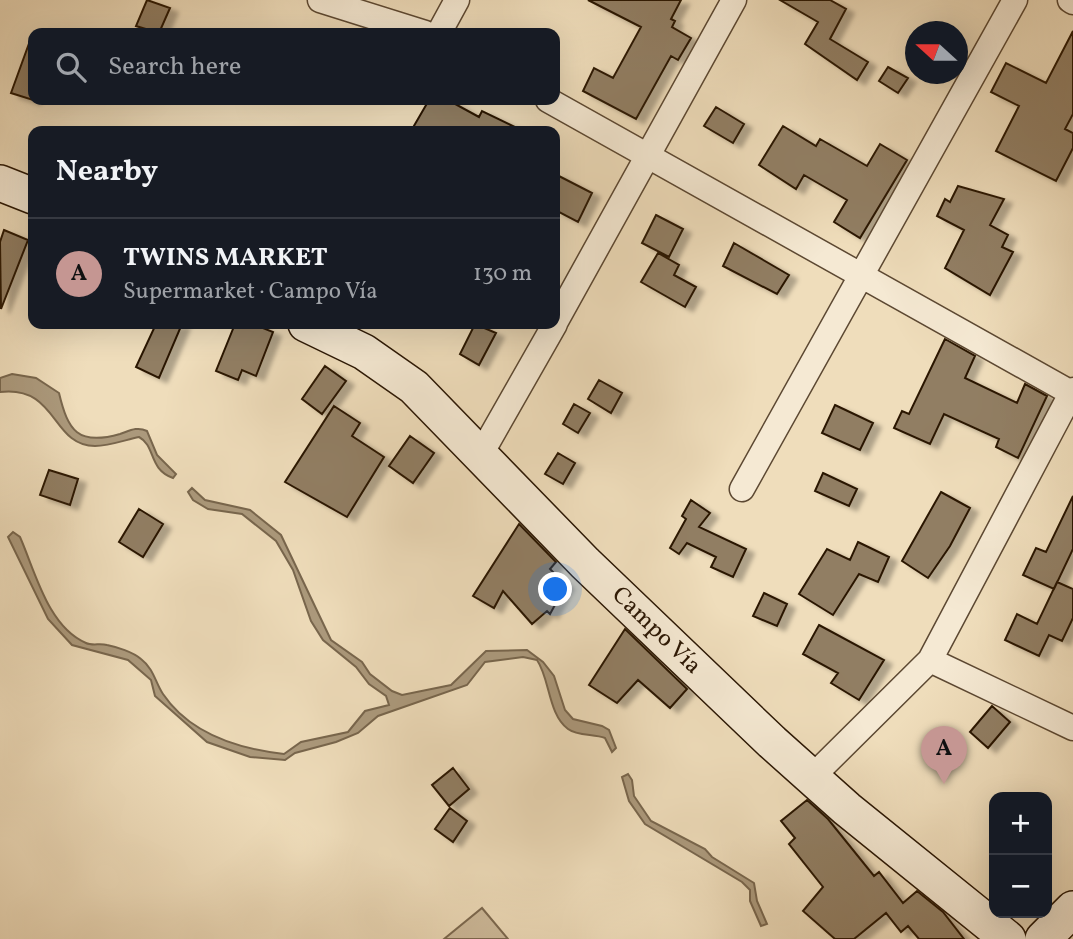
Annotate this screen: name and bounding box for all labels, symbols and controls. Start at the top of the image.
north arrow [905,21,968,84]
search box [28,28,560,105]
icon: search [52,48,90,86]
text: Search here [108,49,241,85]
text: Nearby [56,151,158,193]
text: TWINS MARKET [123,240,328,276]
text: A [71,258,87,290]
text: 130 m [473,258,532,290]
text: Supermarket · Campo Vía [123,276,378,308]
your location [538,572,572,606]
street label: Campo Vía [603,579,709,683]
pin: A [921,726,967,784]
map controls [989,792,1052,918]
button: + [989,792,1052,855]
button: − [989,855,1052,918]

